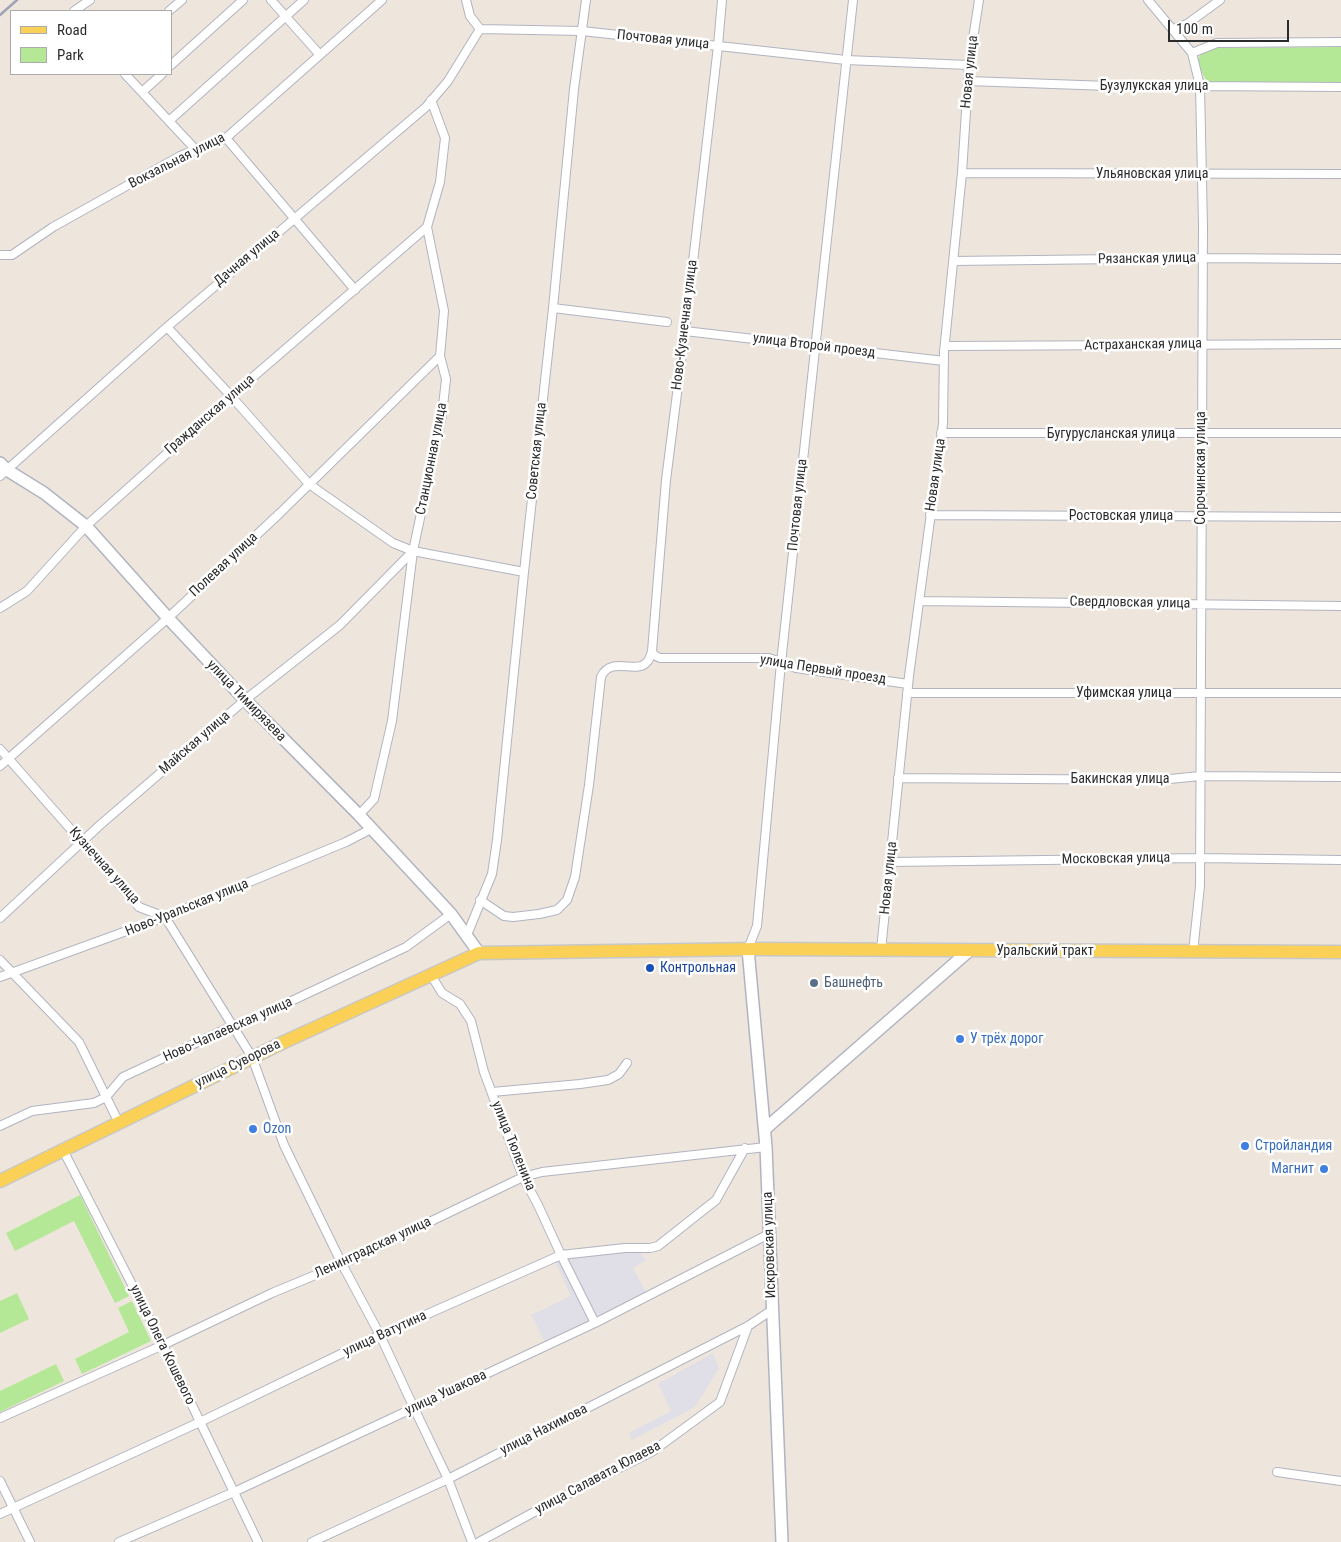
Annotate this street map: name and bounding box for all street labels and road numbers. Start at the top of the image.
street label: Почтовая улица [616,27,710,53]
street label: Новая улица [958,35,982,109]
street label: Бузулукская улица [1100,78,1208,94]
street label: Вокзальная улица [126,129,228,193]
street label: Ульяновская улица [1096,166,1208,182]
street label: Дачная улица [211,226,283,290]
street label: Рязанская улица [1098,250,1196,268]
street label: Ново-Кузнечная улица [669,259,701,391]
street label: улица Второй проезд [752,330,876,362]
street label: Астраханская улица [1084,336,1202,354]
street label: Гражданская улица [162,371,258,459]
street label: Станционная улица [413,401,451,517]
street label: Советская улица [524,402,550,500]
street label: Сорочинская улица [1193,411,1209,525]
street label: Бугурусланская улица [1047,426,1175,442]
street label: Новая улица [923,438,949,512]
street label: Почтовая улица [785,458,811,552]
street label: Ростовская улица [1069,508,1173,524]
street label: Полевая улица [186,529,262,601]
street label: Свердловская улица [1069,594,1191,612]
street label: улица Первый проезд [759,652,887,688]
street label: улица Тимирязева [203,657,289,745]
street label: Уфимская улица [1076,685,1172,701]
street label: Майская улица [156,708,234,778]
street label: Бакинская улица [1070,771,1170,787]
street label: Кузнечная улица [65,824,143,908]
street label: Новая улица [877,841,901,915]
street label: Московская улица [1062,850,1170,868]
street label: Ново-Уральская улица [123,876,251,940]
street label: Уральский тракт [996,943,1094,959]
street label: Ново-Чапаевская улица [161,994,295,1066]
street label: улица Суворова [193,1036,283,1092]
street label: улица Тюленина [487,1099,539,1193]
street label: Искровская улица [760,1191,780,1299]
street label: Ленинградская улица [312,1214,434,1282]
street label: улица Олега Кошевого [126,1282,198,1408]
street label: улица Ватутина [341,1307,429,1361]
street label: улица Ушакова [403,1367,489,1419]
street label: улица Нахимова [498,1401,590,1459]
street label: улица Салавата Юлаева [532,1438,664,1518]

